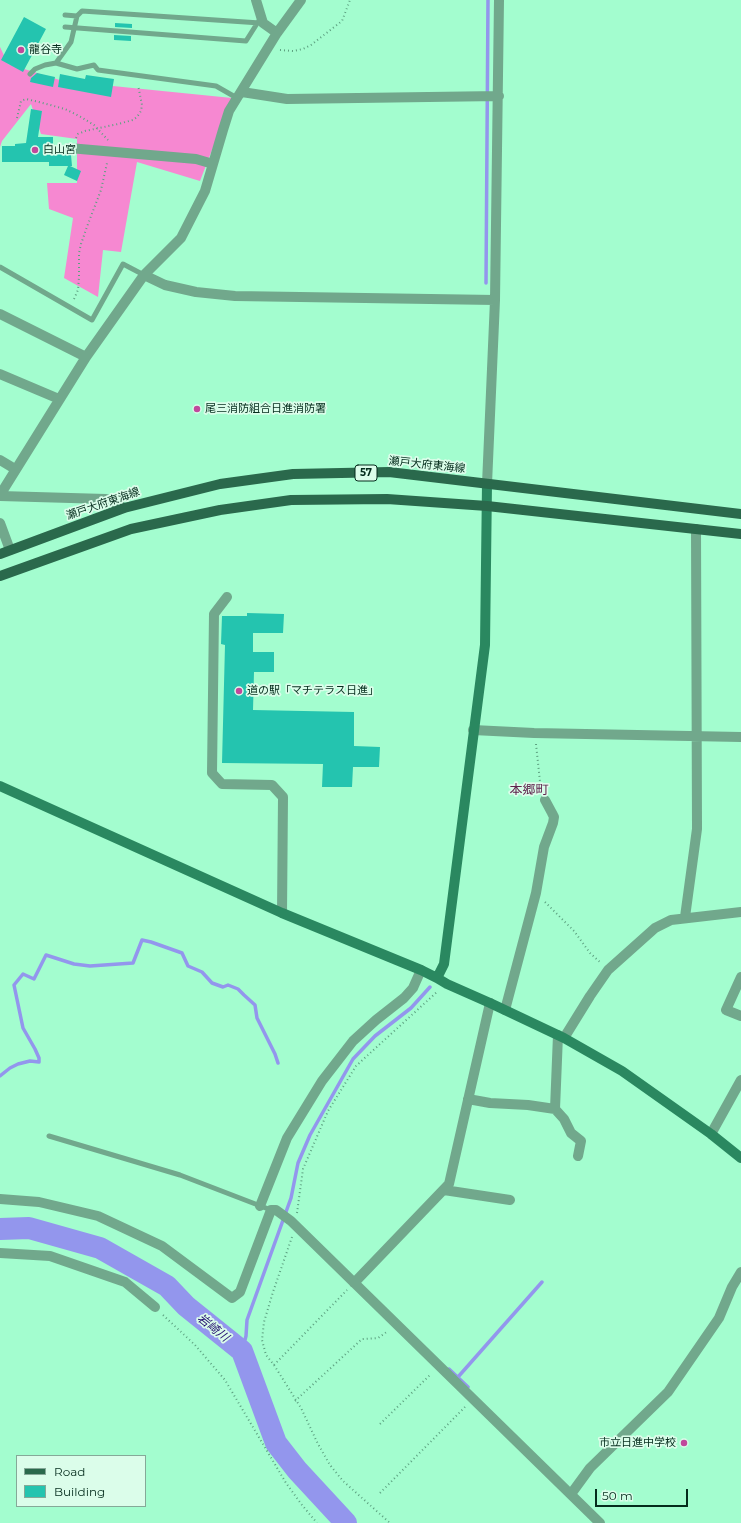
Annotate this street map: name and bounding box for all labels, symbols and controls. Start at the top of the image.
place label: 龍谷寺 [29,43,62,57]
marker: 龍谷寺 [16,45,26,55]
place label: 白山宮 [43,143,76,157]
marker: 白山宮 [30,145,40,155]
place label: 尾三消防組合日進消防署 [205,402,326,416]
marker: 尾三消防組合日進消防署 [192,404,202,414]
street label: 瀬戸大府東海線 [388,454,466,476]
road number: 57 [355,465,377,481]
street label: 瀬戸大府東海線 [64,485,142,523]
place label: 道の駅「マチテラス日進」 [247,684,379,698]
marker: 道の駅「マチテラス日進」 [234,686,244,696]
district label: 本郷町 [510,782,548,798]
water label: 岩崎川 [194,1311,232,1345]
place label: 市立日進中学校 [599,1436,676,1450]
marker: 市立日進中学校 [679,1438,689,1448]
legend [16,1455,146,1507]
text: Road [54,1464,85,1479]
scale bar [597,1481,690,1507]
text: Building [54,1484,105,1499]
text: 50 m [602,1488,633,1503]

